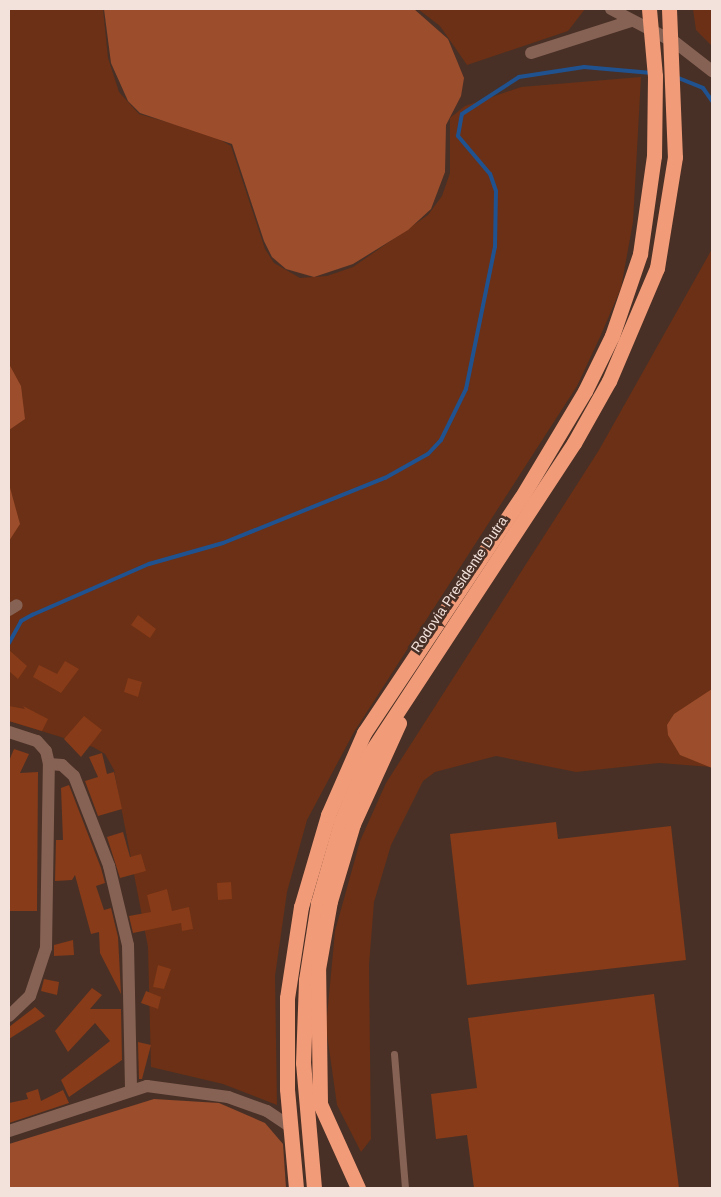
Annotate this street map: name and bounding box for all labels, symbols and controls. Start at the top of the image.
street label: Rodovia Presidente Dutra [407,513,511,655]

